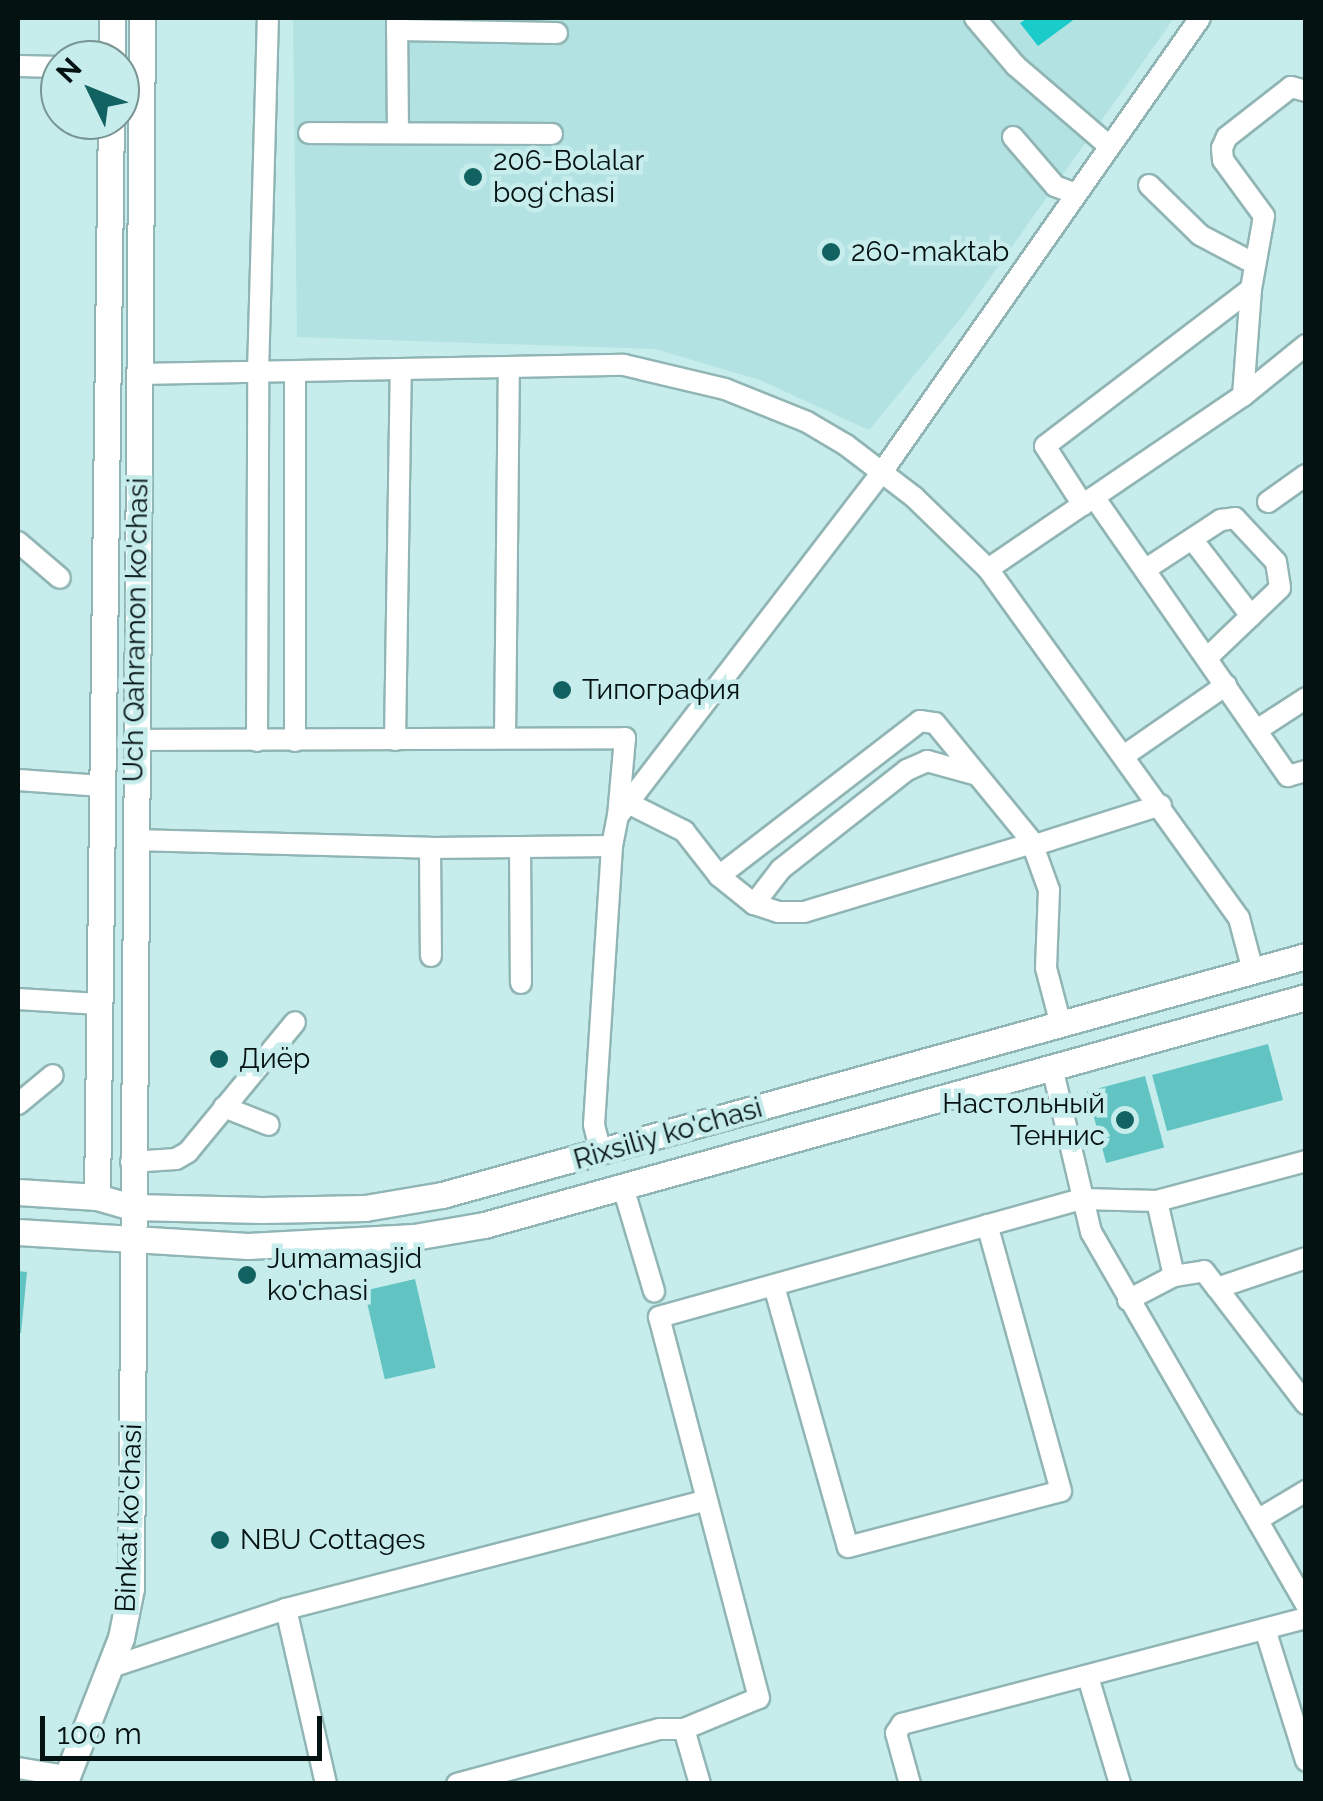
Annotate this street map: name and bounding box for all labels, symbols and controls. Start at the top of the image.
north arrow [40,40,140,140]
text: N [50,51,89,90]
place label: 206-Bolalar bogʻchasi [493,144,644,210]
marker: 206-Bolalar bogʻchasi [462,166,484,188]
place label: 260-maktab [851,235,1009,269]
marker: 260-maktab [820,241,842,263]
street label: Uch Qahramon ko'chasi [117,477,155,783]
place label: Типография [582,673,740,707]
marker: Типография [551,679,573,701]
place label: Диёр [239,1042,310,1076]
marker: Диёр [208,1048,230,1070]
place label: Настольный Теннис [942,1087,1105,1153]
street label: Rixsiliy ko'chasi [569,1091,767,1177]
marker: Настольный Теннис [1114,1109,1136,1131]
place label: Jumamasjid ko'chasi [267,1242,422,1308]
marker: Jumamasjid ko'chasi [236,1264,258,1286]
street label: Binkat ko'chasi [109,1423,149,1613]
place label: NBU Cottages [240,1523,425,1557]
marker: NBU Cottages [209,1529,231,1551]
scale bar [45,1696,328,1758]
text: 100 m [57,1716,142,1751]

